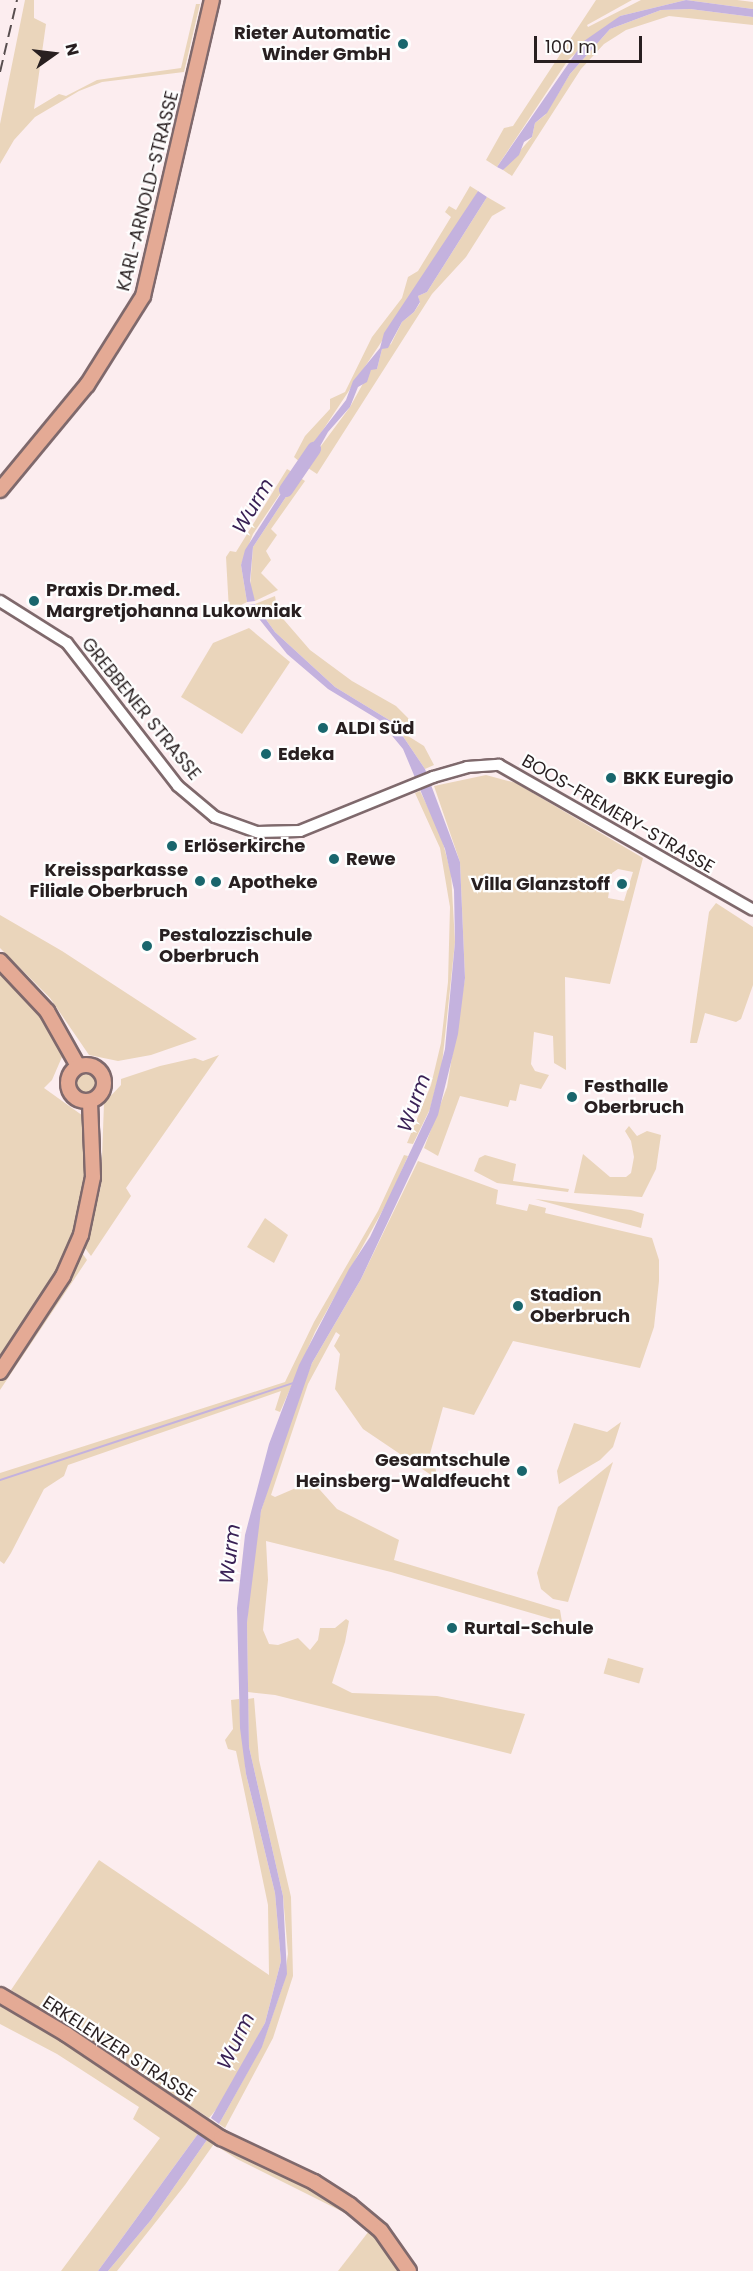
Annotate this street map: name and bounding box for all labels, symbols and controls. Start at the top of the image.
place label: Rieter Automatic Winder GmbH [234,23,391,66]
north arrow [24,24,84,84]
scale bar [537,24,645,62]
text: 100 m [545,34,597,59]
marker: Rieter Automatic Winder GmbH [396,37,410,51]
text: N [59,41,85,58]
street label: KARL-ARNOLD-STRASSE [113,89,183,293]
water label: Wurm [227,474,279,538]
place label: Praxis Dr.med. Margretjohanna Lukowniak [46,580,302,622]
marker: Praxis Dr.med. Margretjohanna Lukowniak [27,594,41,608]
street label: GREBBENER STRASSE [77,633,205,785]
place label: ALDI Süd [335,717,414,739]
marker: ALDI Süd [316,721,330,735]
place label: Edeka [278,743,334,765]
marker: Edeka [259,747,273,761]
street label: BOOS-FREMERY-STRASSE [518,750,718,878]
place label: BKK Euregio [623,767,733,789]
marker: BKK Euregio [604,771,618,785]
place label: Erlöserkirche [184,835,305,857]
marker: Erlöserkirche [165,839,179,853]
place label: Rewe [346,848,395,870]
marker: Rewe [327,852,341,866]
place label: Kreissparkasse Filiale Oberbruch [30,860,188,902]
place label: Apotheke [228,871,318,893]
place label: Villa Glanzstoff [471,873,610,895]
marker: Kreissparkasse Filiale Oberbruch [193,874,207,888]
marker: Apotheke [209,875,223,889]
marker: Villa Glanzstoff [615,877,629,891]
place label: Pestalozzischule Oberbruch [159,925,312,968]
marker: Pestalozzischule Oberbruch [140,939,154,953]
water label: Wurm [392,1071,436,1135]
place label: Festhalle Oberbruch [584,1076,684,1118]
marker: Festhalle Oberbruch [565,1090,579,1104]
place label: Stadion Oberbruch [530,1285,630,1328]
marker: Stadion Oberbruch [511,1299,525,1313]
place label: Gesamtschule Heinsberg-Waldfeucht [296,1450,510,1492]
marker: Gesamtschule Heinsberg-Waldfeucht [515,1464,529,1478]
water label: Wurm [214,1523,246,1585]
place label: Rurtal-Schule [464,1617,593,1639]
marker: Rurtal-Schule [445,1621,459,1635]
street label: ERKELENZER STRASSE [38,1991,200,2107]
water label: Wurm [212,2009,260,2073]

